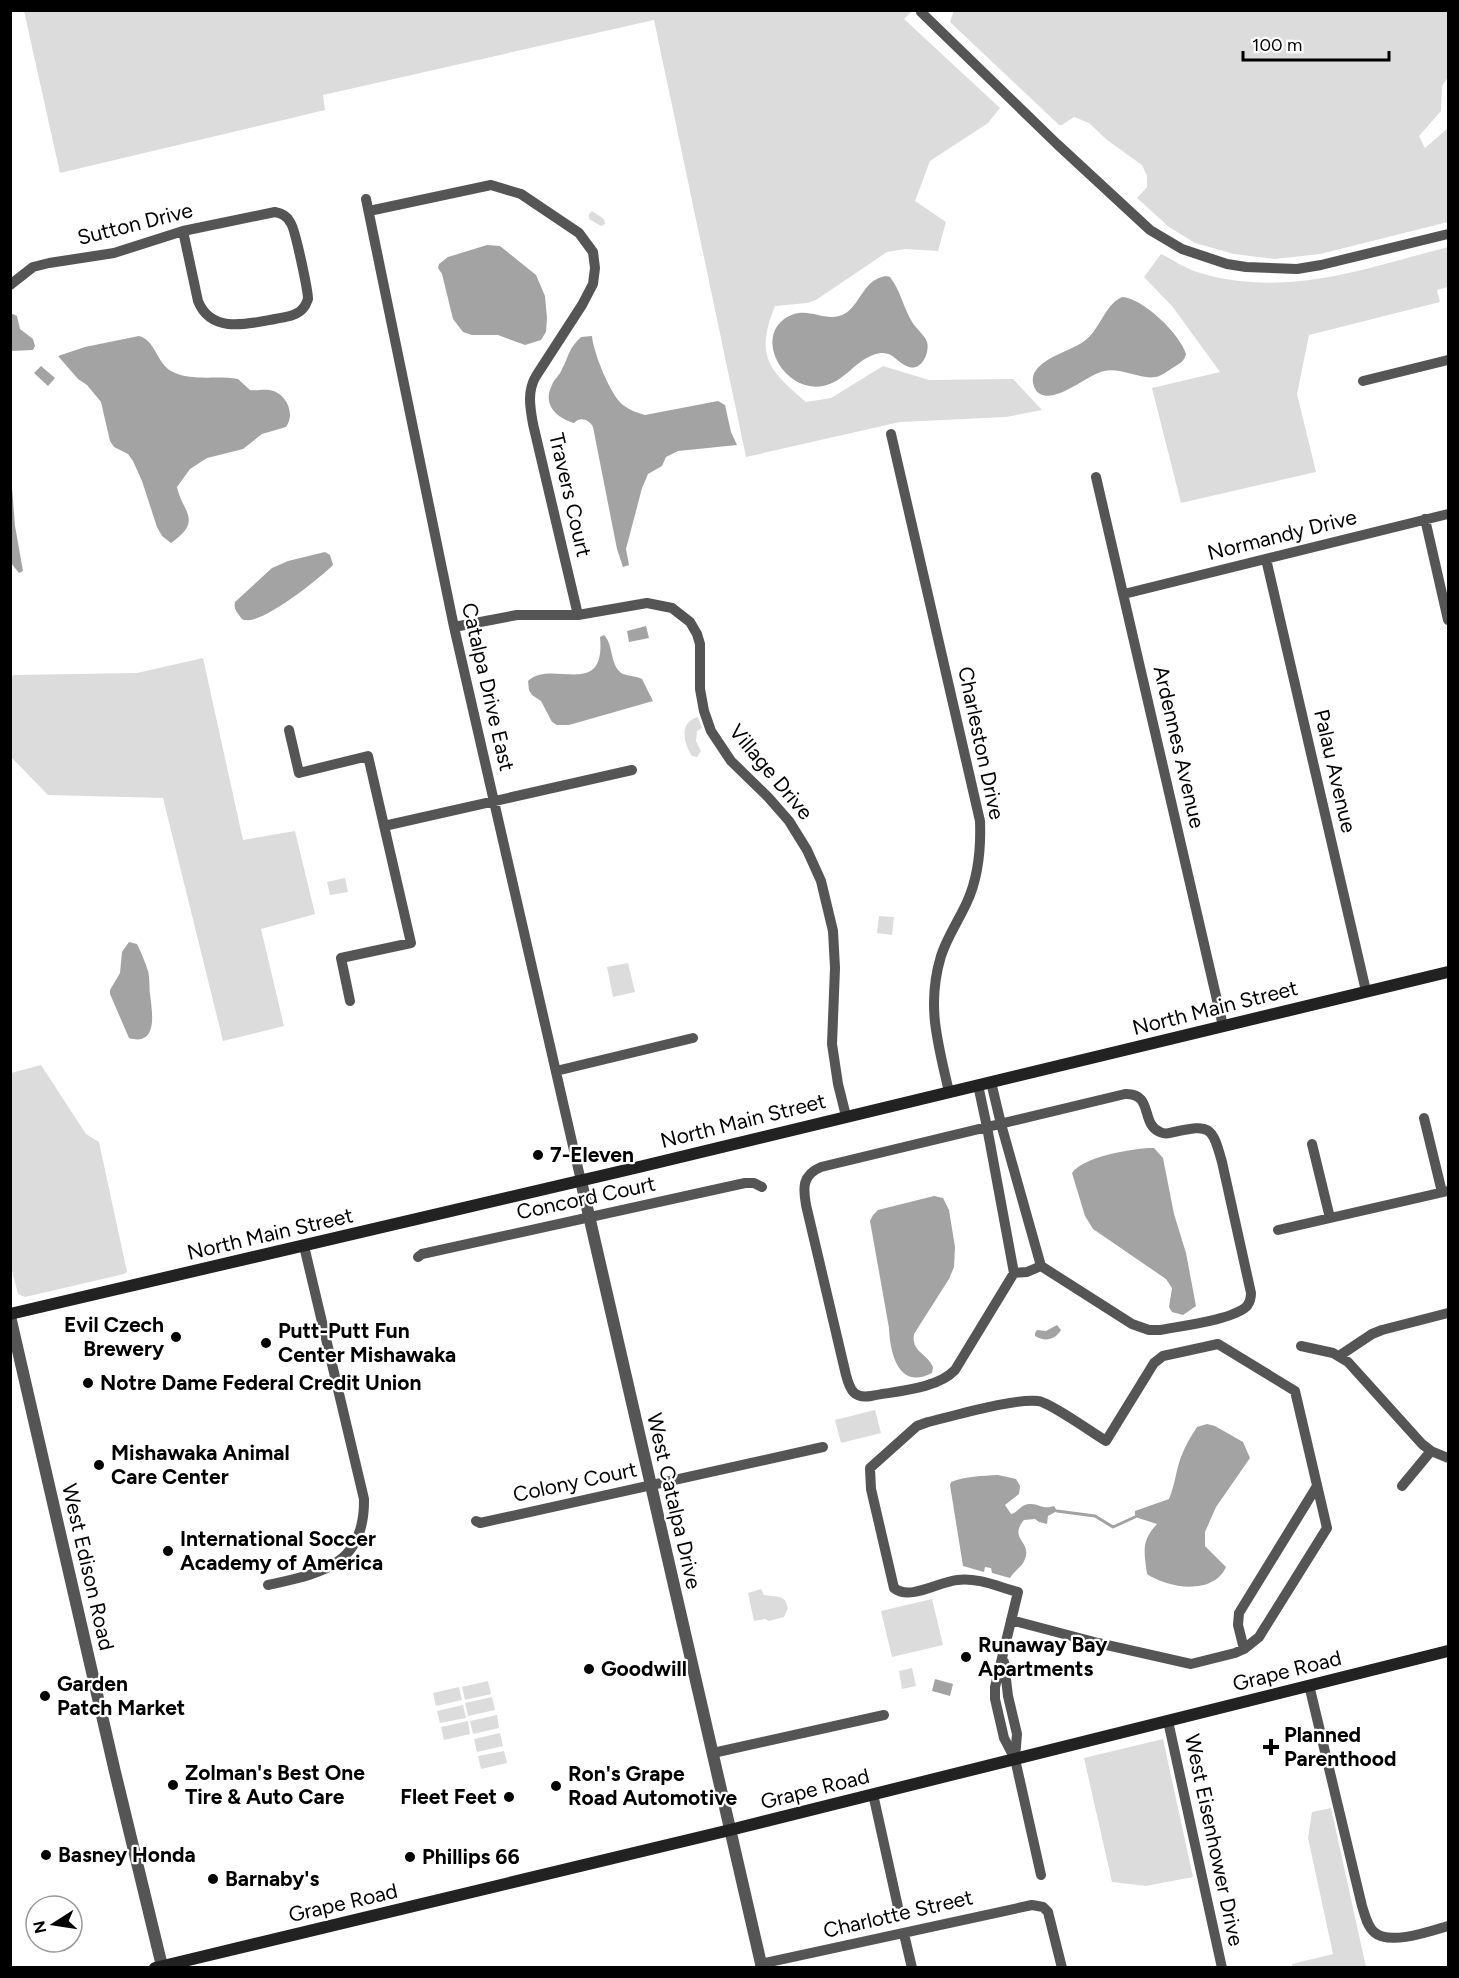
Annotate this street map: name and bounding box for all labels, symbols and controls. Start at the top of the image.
scale bar [1243,24,1388,62]
text: 100 m [1252,34,1302,56]
street label: Sutton Drive [75,197,195,250]
street label: Travers Court [544,430,597,559]
street label: Normandy Drive [1205,504,1359,565]
street label: Catalpa Drive East [457,600,520,774]
street label: Ardennes Avenue [1149,663,1210,831]
street label: Charleston Drive [953,664,1010,822]
street label: Palau Avenue [1309,707,1362,835]
street label: Village Drive [724,719,819,824]
street label: North Main Street [1130,975,1300,1040]
street label: North Main Street [658,1088,828,1153]
place label: 7-Eleven [550,1142,634,1167]
marker: 7-Eleven [531,1148,545,1162]
street label: Concord Court [514,1171,658,1224]
street label: North Main Street [185,1202,355,1265]
place label: Evil Czech Brewery [64,1312,165,1361]
place label: Putt-Putt Fun Center Mishawaka [278,1318,456,1367]
marker: Evil Czech Brewery [169,1330,183,1344]
marker: Putt-Putt Fun Center Mishawaka [259,1336,273,1350]
place label: Notre Dame Federal Credit Union [100,1370,421,1395]
marker: Notre Dame Federal Credit Union [81,1376,95,1390]
street label: West Catalpa Drive [642,1411,707,1591]
place label: Mishawaka Animal Care Center [111,1440,290,1489]
street label: Colony Court [511,1456,639,1507]
marker: Mishawaka Animal Care Center [92,1458,106,1472]
street label: West Edison Road [57,1481,120,1653]
place label: International Soccer Academy of America [180,1526,383,1575]
marker: International Soccer Academy of America [161,1544,175,1558]
place label: Runaway Bay Apartments [978,1632,1108,1681]
street label: Grape Road [1230,1645,1344,1696]
marker: Runaway Bay Apartments [959,1650,973,1664]
place label: Goodwill [601,1656,687,1681]
marker: Goodwill [582,1662,596,1676]
place label: Garden Patch Market [57,1671,185,1720]
marker: Garden Patch Market [38,1689,52,1703]
place label: Planned Parenthood [1284,1722,1396,1771]
street label: West Eisenhower Drive [1180,1732,1249,1948]
marker: Planned Parenthood [1262,1738,1280,1756]
place label: Zolman's Best One Tire & Auto Care [185,1760,365,1809]
place label: Ron's Grape Road Automotive [568,1761,738,1810]
street label: Grape Road [758,1763,872,1814]
marker: Zolman's Best One Tire & Auto Care [166,1778,180,1792]
marker: Ron's Grape Road Automotive [549,1779,563,1793]
place label: Fleet Feet [400,1784,497,1809]
marker: Fleet Feet [502,1790,516,1804]
place label: Basney Honda [58,1842,196,1867]
place label: Phillips 66 [422,1844,520,1869]
marker: Basney Honda [39,1848,53,1862]
marker: Phillips 66 [403,1850,417,1864]
place label: Barnaby's [225,1866,319,1891]
marker: Barnaby's [206,1872,220,1886]
street label: Grape Road [286,1878,400,1927]
street label: Charlotte Street [821,1884,975,1943]
north arrow [24,1894,84,1954]
text: N [29,1919,50,1935]

